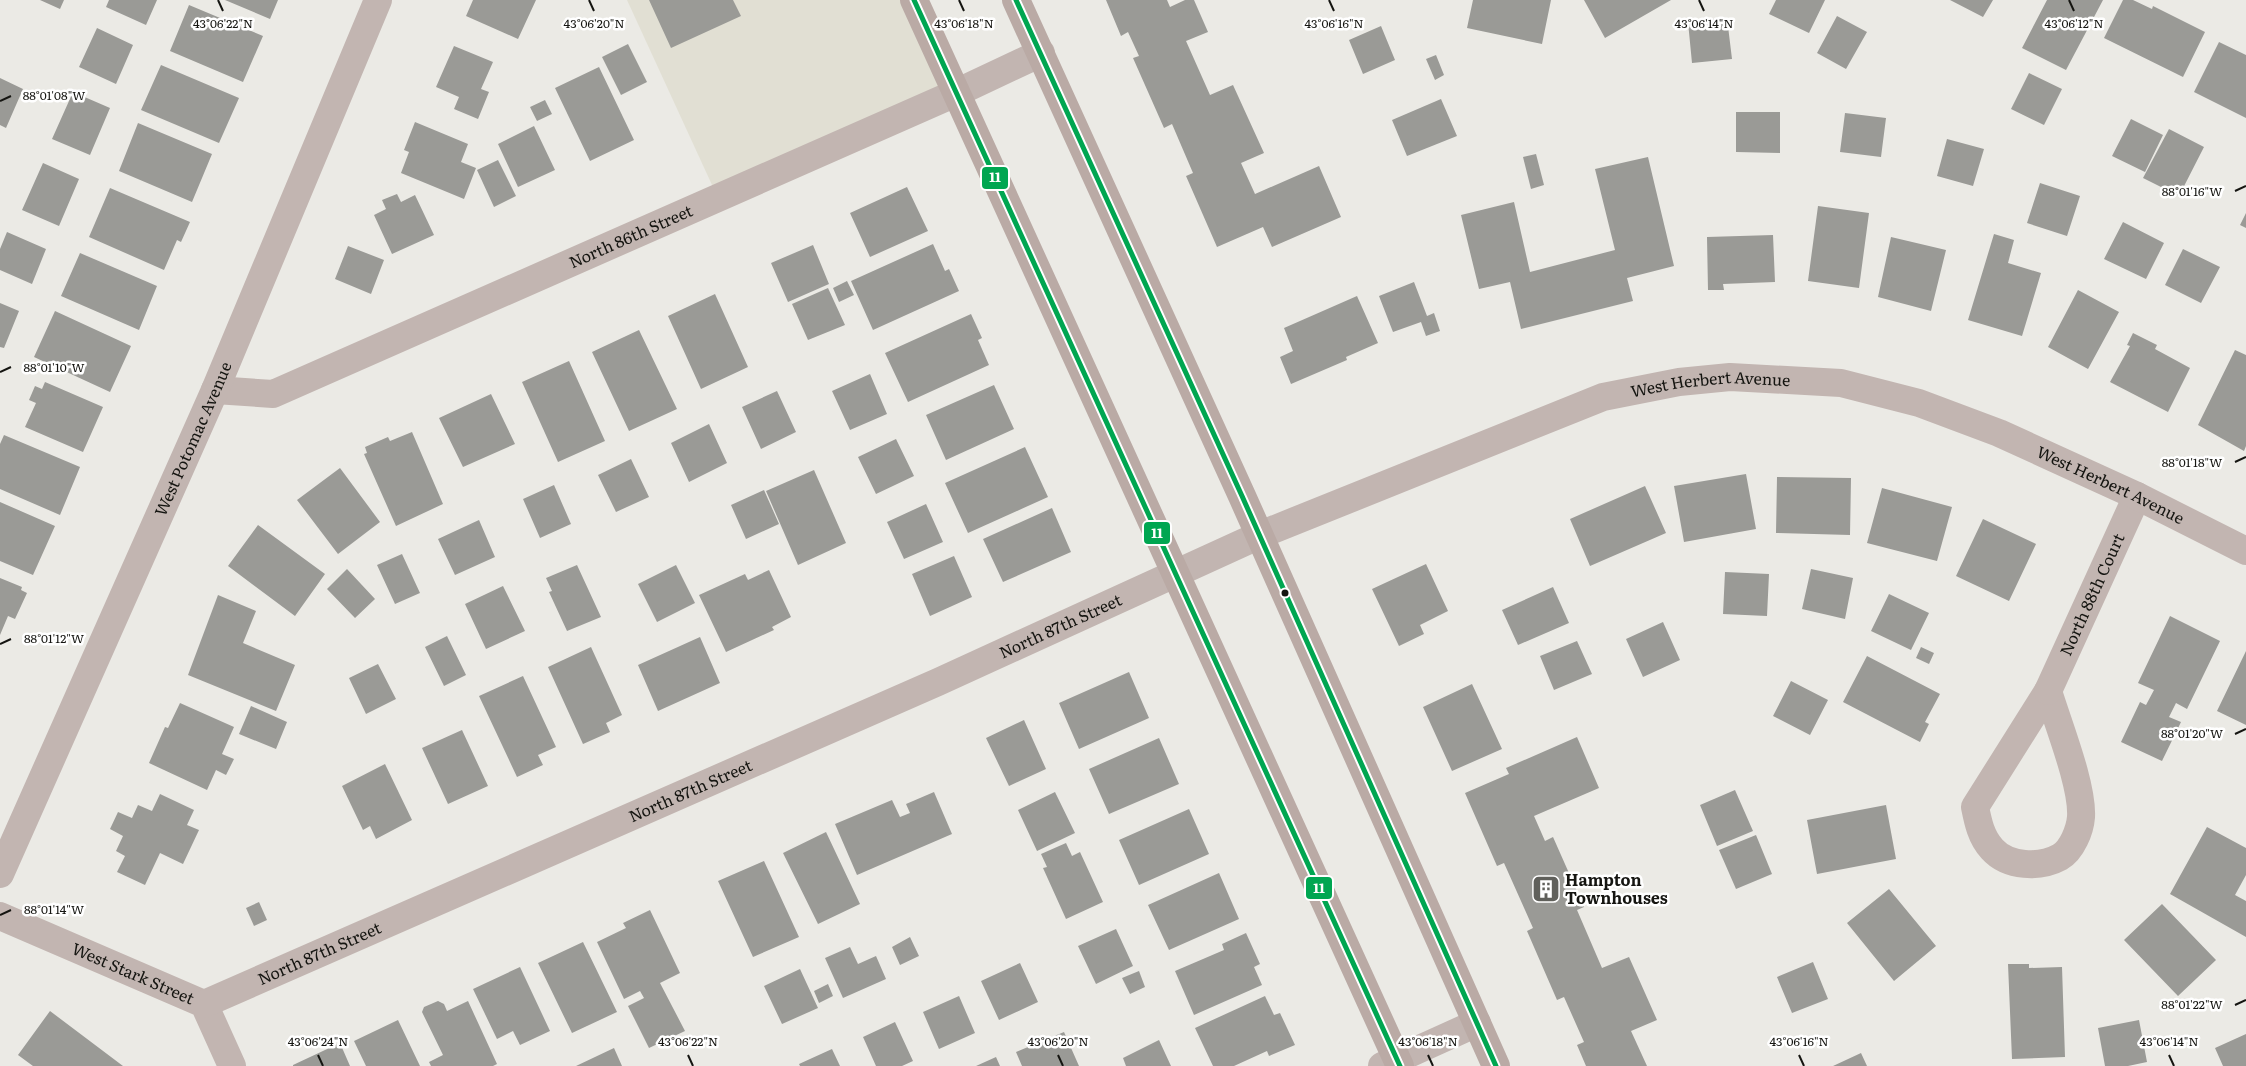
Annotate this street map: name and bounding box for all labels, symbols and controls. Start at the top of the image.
text: 43°06'22"N [193,14,253,32]
text: 43°06'20"N [564,14,624,32]
text: 43°06'18"N [934,14,994,32]
text: 43°06'16"N [1304,14,1364,32]
text: 43°06'14"N [1675,14,1733,32]
text: 43°06'12"N [2045,14,2103,32]
text: 88°01'08"W [23,86,85,104]
line badge: 11 [981,166,1009,190]
text: 11 [989,166,1001,186]
text: 88°01'16"W [2162,182,2222,200]
street label: North 86th Street [565,197,697,273]
text: 88°01'10"W [23,358,85,376]
street label: West Potomac Avenue [148,358,237,520]
street label: West Herbert Avenue [1628,364,1791,402]
street label: West Herbert Avenue [2033,439,2189,529]
text: 88°01'18"W [2162,453,2222,471]
line badge: 11 [1143,521,1171,545]
text: 11 [1151,522,1163,542]
street label: North 88th Court [2053,529,2130,659]
street label: North 87th Street [995,587,1126,664]
unlabelled marker [1280,588,1290,598]
text: 88°01'12"W [24,629,84,647]
text: 88°01'20"W [2161,724,2223,742]
street label: North 87th Street [624,752,756,827]
place label: Hampton Townhouses [1565,867,1668,909]
building icon: Hampton Townhouses [1531,874,1561,904]
line badge: 11 [1305,876,1333,900]
text: 11 [1313,877,1325,897]
text: 88°01'14"W [24,900,84,918]
street label: North 87th Street [253,915,385,990]
street label: West Stark Street [69,936,199,1010]
text: 88°01'22"W [2161,995,2223,1013]
text: 43°06'24"N [288,1032,348,1050]
text: 43°06'22"N [658,1032,718,1050]
text: 43°06'20"N [1028,1032,1088,1050]
text: 43°06'18"N [1398,1032,1458,1050]
text: 43°06'16"N [1769,1032,1829,1050]
text: 43°06'14"N [2140,1032,2198,1050]

